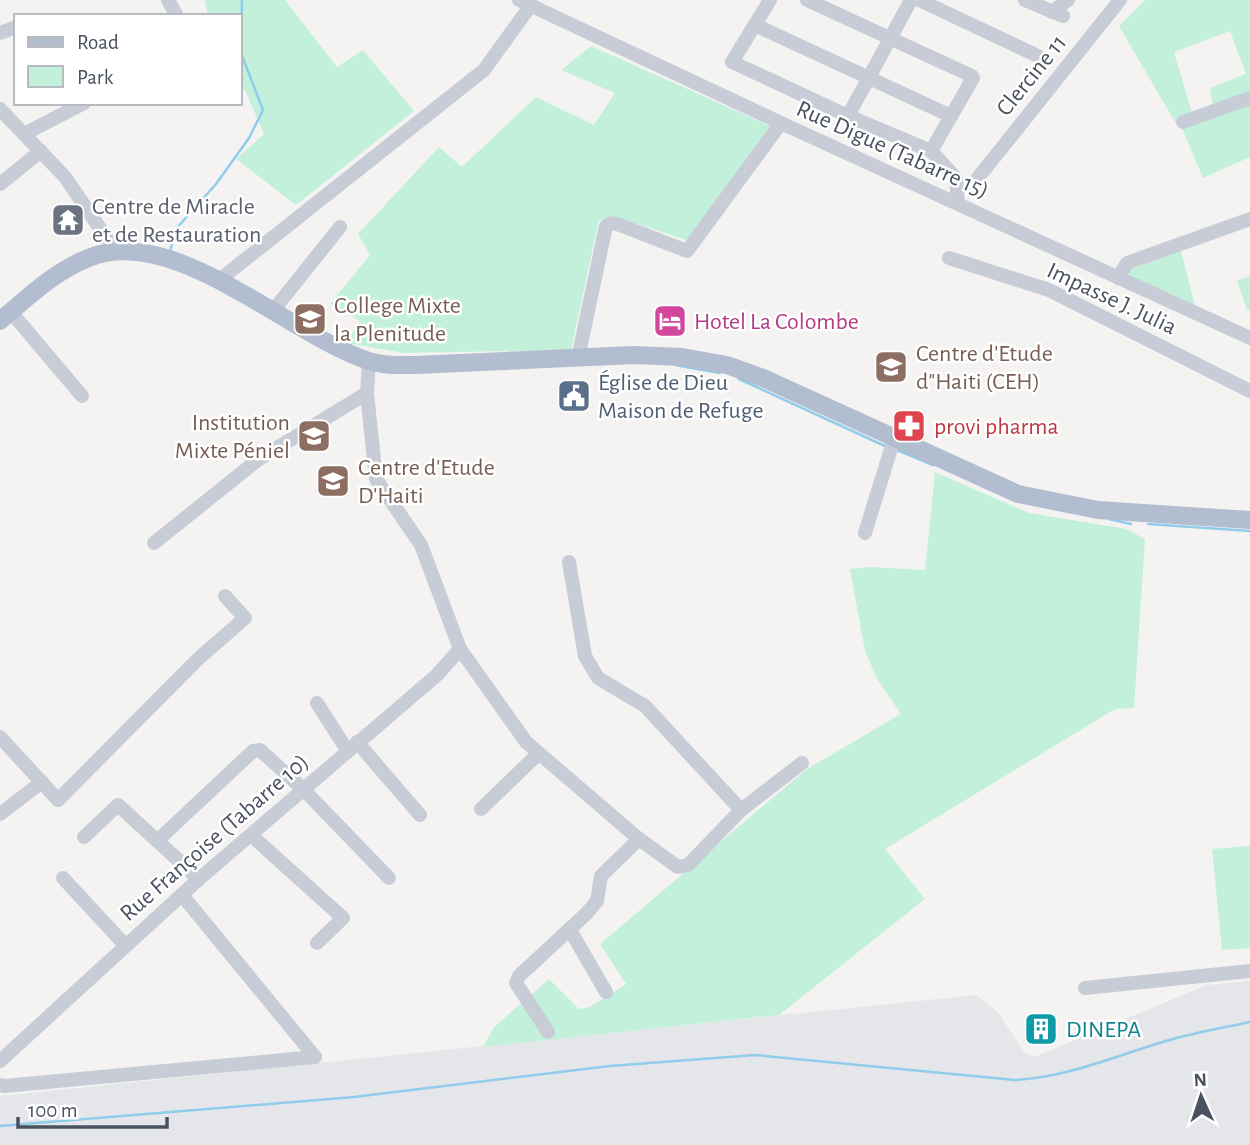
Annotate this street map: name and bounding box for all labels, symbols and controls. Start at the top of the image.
legend [14,14,242,105]
street label: Clercine 11 [992,31,1071,121]
text: Road [77,32,119,53]
text: Park [77,67,114,88]
street label: Rue Digue (Tabarre 15) [793,97,992,203]
place label: Centre de Miracle et de Restauration [92,195,261,247]
temple icon: Centre de Miracle et de Restauration [49,201,87,239]
street label: Impasse J. Julia [1043,258,1180,339]
place label: College Mixte la Plenitude [334,294,461,346]
school or university icon: College Mixte la Plenitude [291,300,329,338]
hotel icon: Hotel La Colombe [651,302,689,340]
place label: Hotel La Colombe [694,310,859,334]
place label: Centre d'Etude d"Haiti (CEH) [916,342,1053,394]
school or university icon: Centre d'Etude d"Haiti (CEH) [872,348,910,386]
place label: Église de Dieu Maison de Refuge [598,369,764,423]
public building icon: Église de Dieu Maison de Refuge [555,377,593,415]
pharmacy icon: provi pharma [890,407,928,445]
place label: Institution Mixte Péniel [175,411,290,463]
place label: provi pharma [934,415,1059,439]
school or university icon: Institution Mixte Péniel [295,417,333,455]
place label: Centre d'Etude D'Haiti [358,456,495,508]
school or university icon: Centre d'Etude D'Haiti [314,462,352,500]
street label: Rue Françoise (Tabarre 10) [116,750,314,926]
building icon: DINEPA [1022,1010,1060,1048]
place label: DINEPA [1066,1018,1141,1042]
north arrow [1166,1061,1236,1131]
text: N [1193,1071,1207,1090]
scale bar [18,1086,166,1130]
text: 100 m [28,1100,78,1121]

